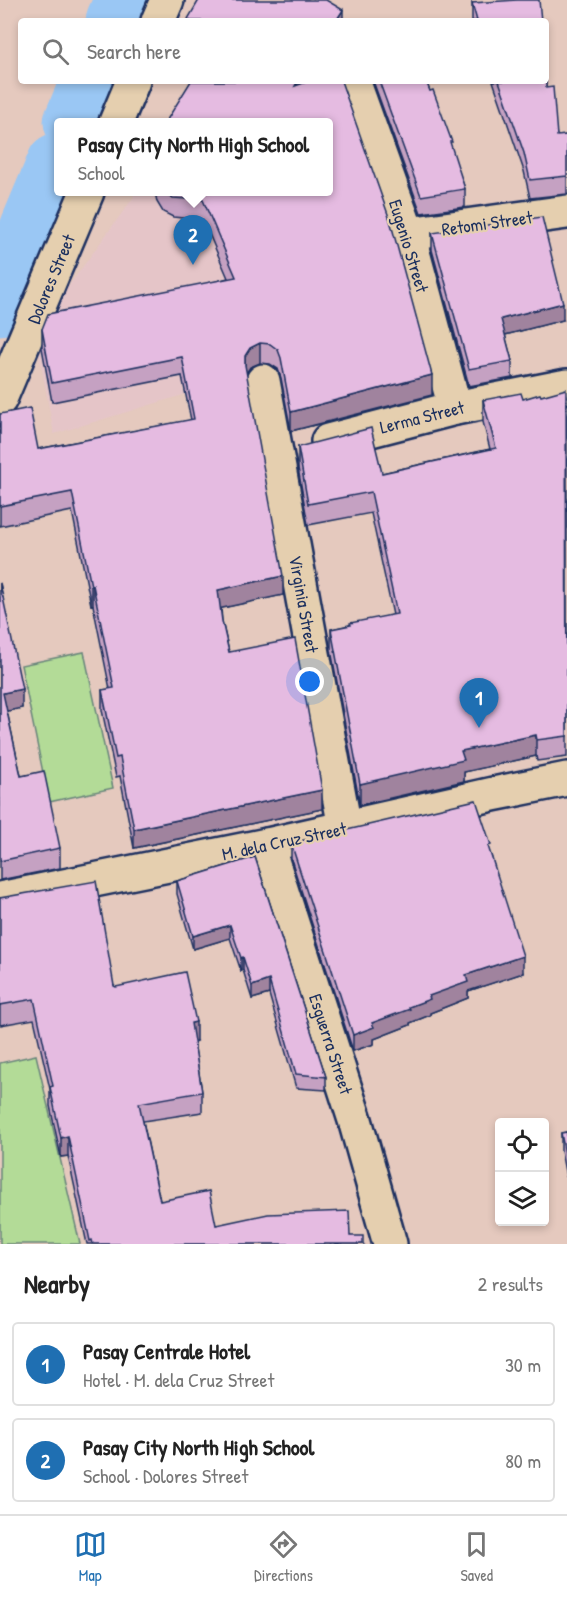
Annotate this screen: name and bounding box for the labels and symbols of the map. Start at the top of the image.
street label: Eugenio Street [383,197,435,296]
street label: Retomi Street [440,204,535,242]
pin: 2 [174,216,212,265]
street label: Dolores Street [21,230,81,328]
street label: Lerma Street [377,394,468,440]
street label: Virginia Street [283,553,325,655]
your location [295,667,324,696]
pin: 1 [460,678,498,728]
street label: M. dela Cruz Street [219,815,349,866]
street label: Esguerra Street [303,991,359,1098]

